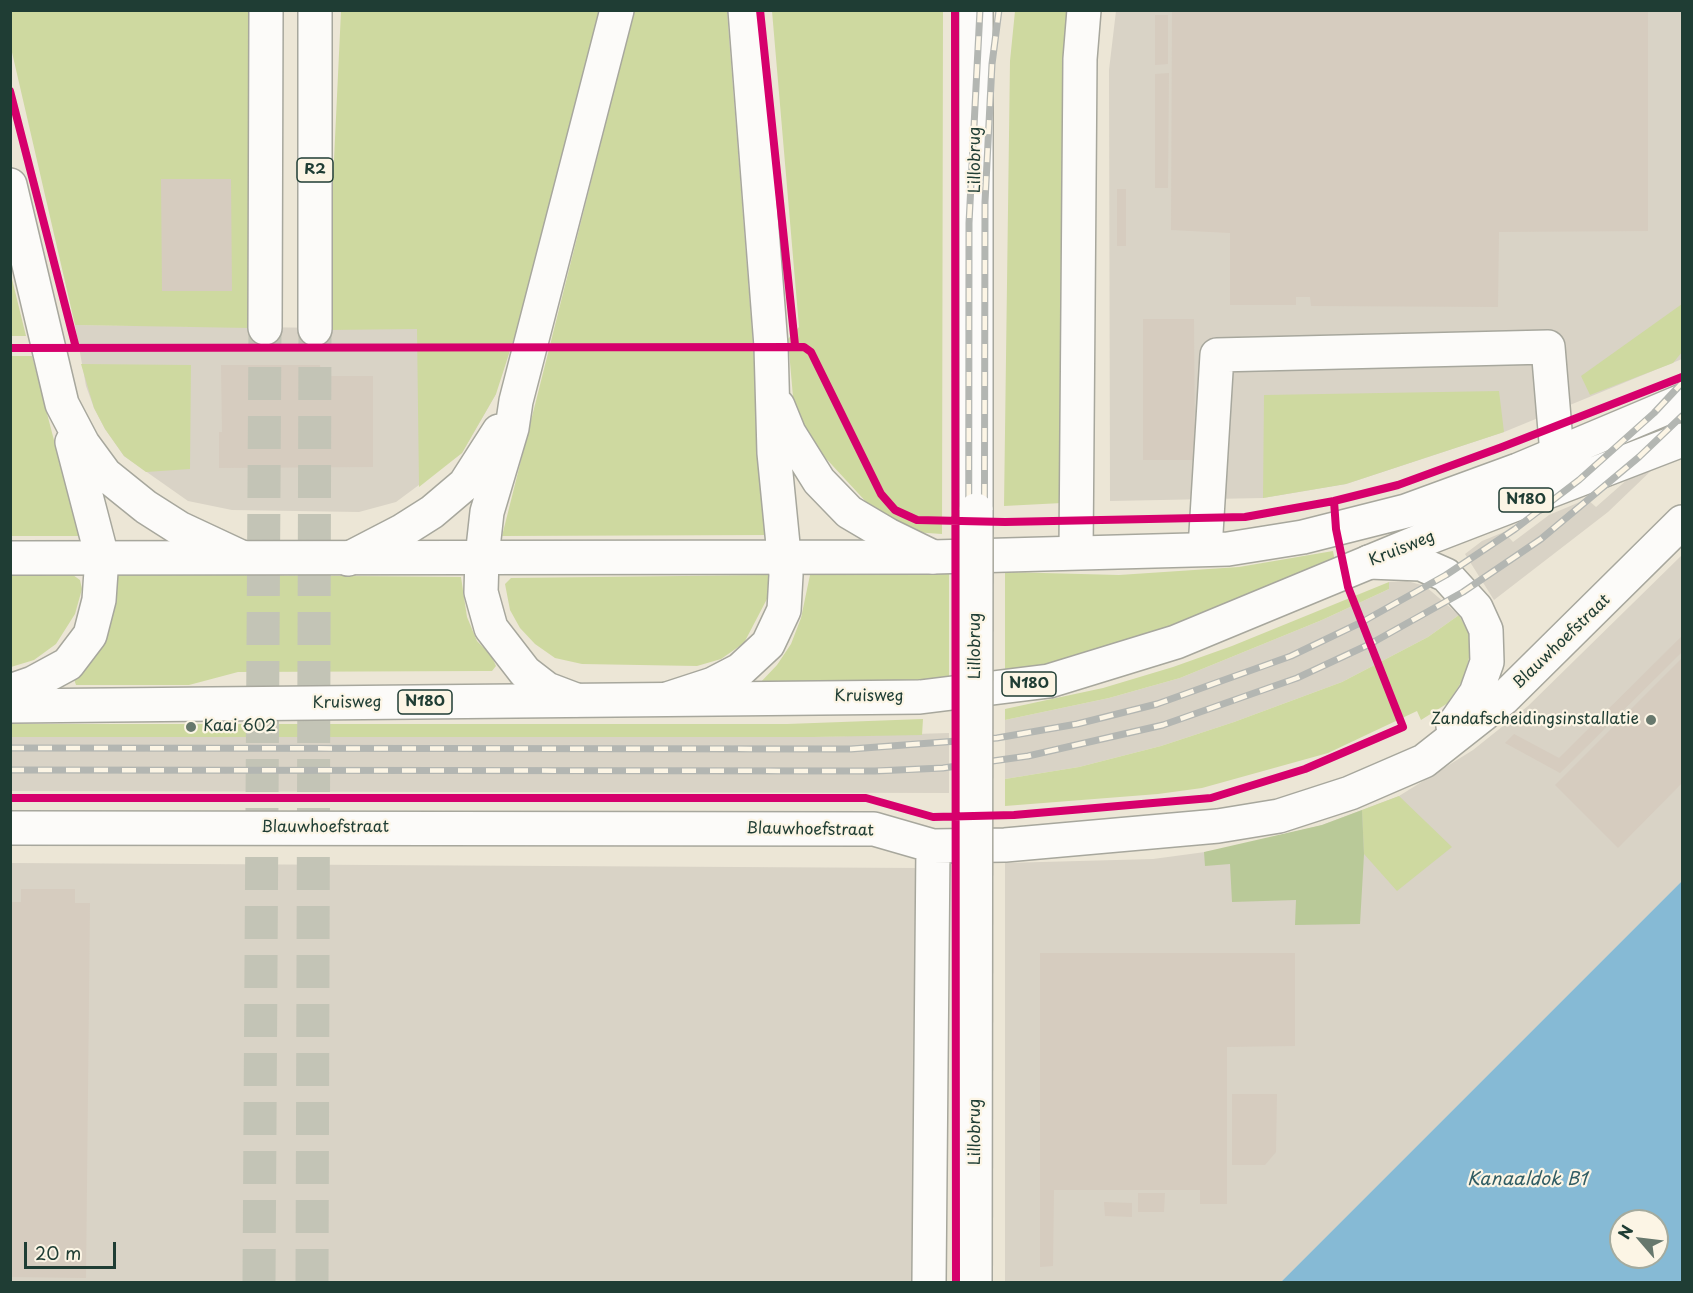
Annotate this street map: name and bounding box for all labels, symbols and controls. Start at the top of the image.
street label: Lillobrug [966,127,986,193]
road number: R2 [297,158,333,182]
road number: N180 [1499,488,1553,512]
street label: Kruisweg [1366,527,1438,571]
street label: Blauwhoefstraat [1509,591,1615,693]
street label: Lillobrug [966,613,986,679]
road number: N180 [1002,672,1056,696]
street label: Kruisweg [834,687,904,707]
road number: N180 [398,690,452,714]
street label: Kruisweg [312,693,382,713]
place label: Zandafscheidingsinstallatie [1431,710,1639,730]
marker: Zandafscheidingsinstallatie [1644,713,1658,727]
place label: Kaai 602 [203,717,276,737]
marker: Kaai 602 [184,720,198,734]
street label: Blauwhoefstraat [261,818,389,838]
street label: Blauwhoefstraat [746,819,874,841]
street label: Lillobrug [966,1099,986,1165]
water label: Kanaaldok B1 [1467,1169,1587,1191]
north arrow [1609,1209,1669,1269]
text: N [1611,1220,1638,1243]
scale bar [27,1230,118,1268]
text: 20 m [35,1239,81,1266]

